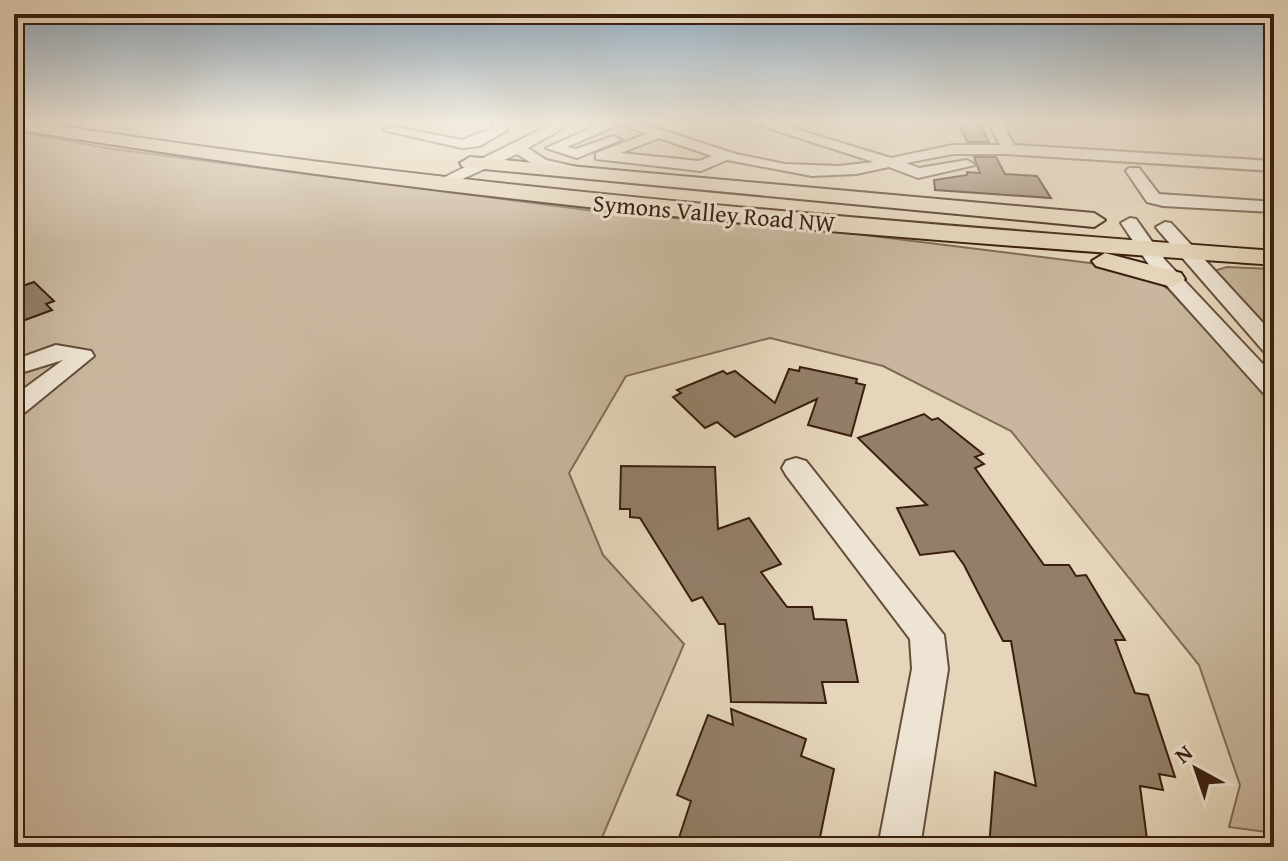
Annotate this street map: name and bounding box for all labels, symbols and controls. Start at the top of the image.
street label: Symons Valley Road NW [591,185,837,241]
north arrow [1156,729,1236,809]
text: N [1167,737,1199,771]

